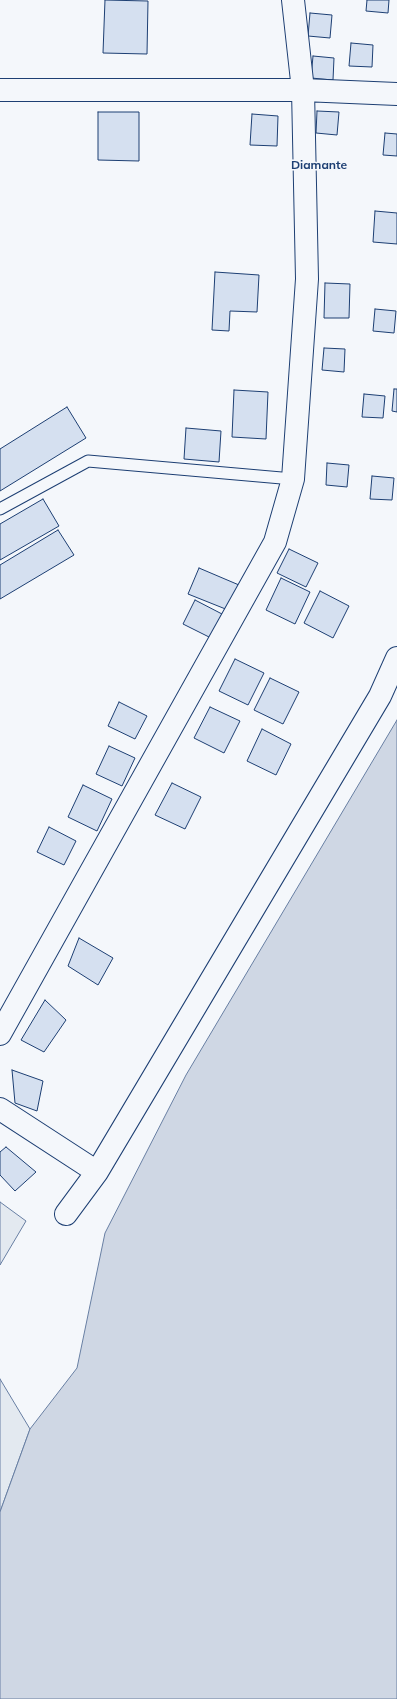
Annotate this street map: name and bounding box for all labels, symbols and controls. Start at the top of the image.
district label: Diamante [291,158,347,172]

